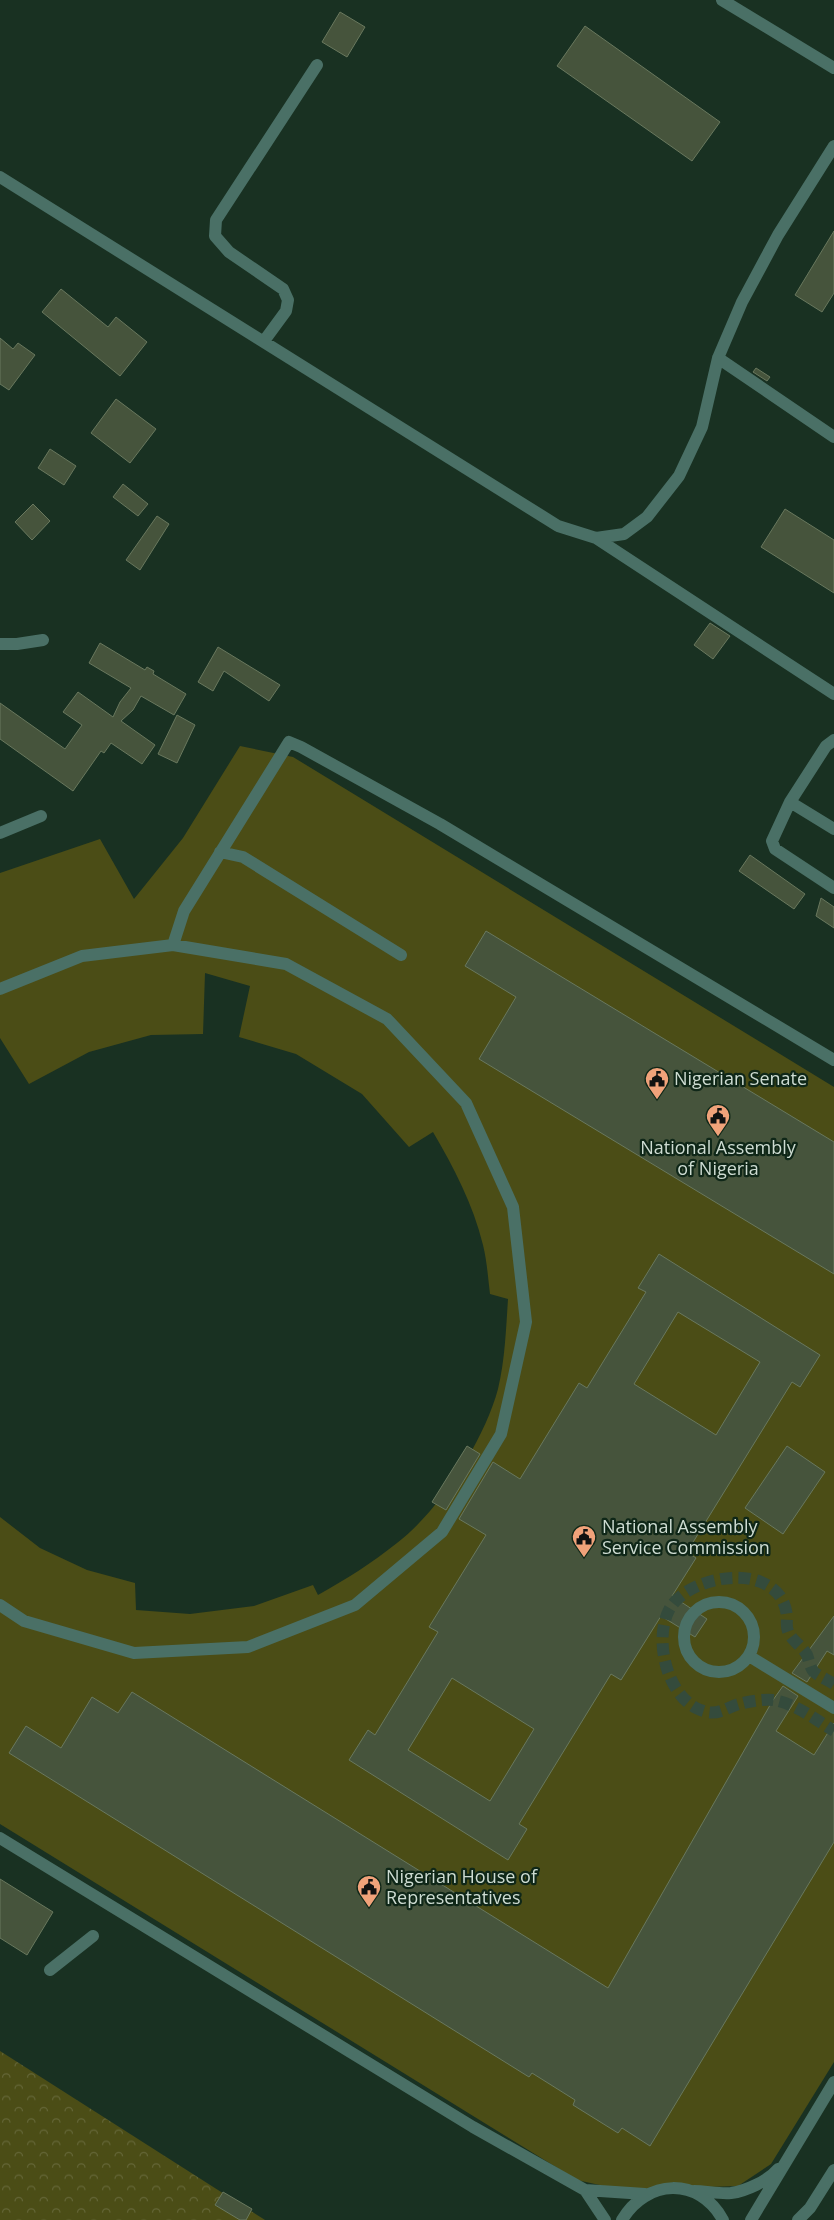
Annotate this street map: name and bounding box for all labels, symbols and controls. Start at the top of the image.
public building icon: Nigerian Senate [644,1066,670,1100]
place label: Nigerian Senate [674,1066,807,1090]
public building icon: National Assembly of Nigeria [705,1103,731,1137]
place label: National Assembly of Nigeria [640,1135,797,1180]
place label: National Assembly Service Commission [602,1514,770,1559]
public building icon: National Assembly Service Commission [571,1524,597,1558]
place label: Nigerian House of Representatives [386,1864,538,1909]
public building icon: Nigerian House of Representatives [356,1874,382,1908]

